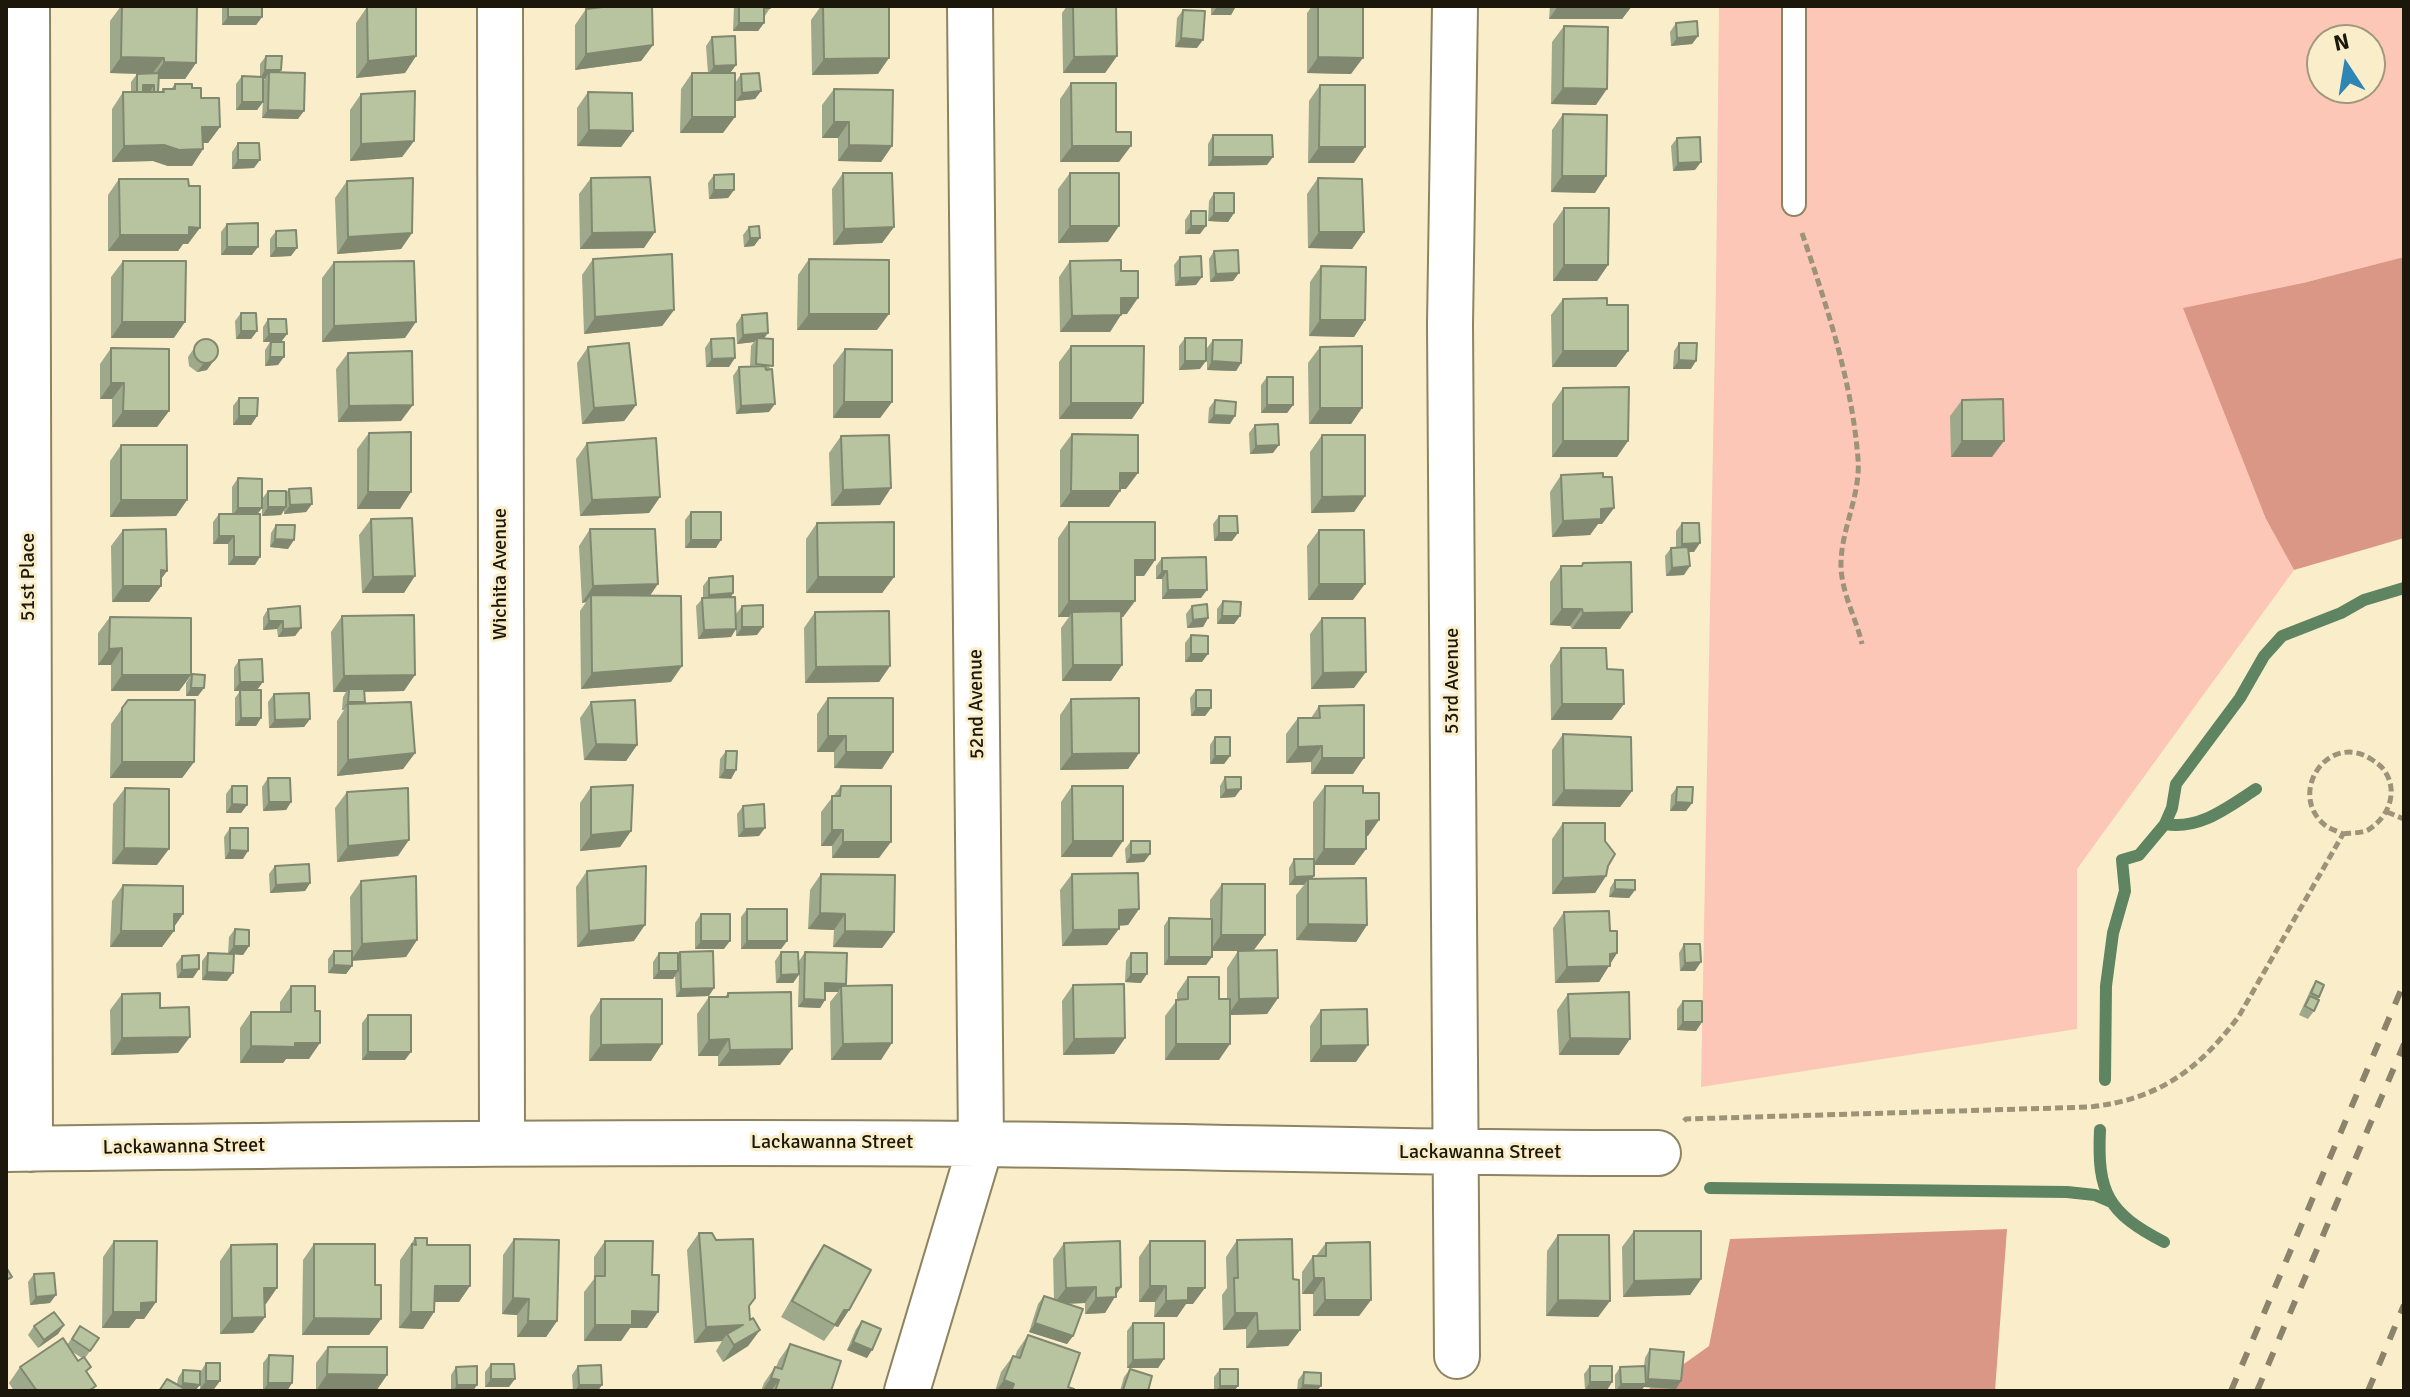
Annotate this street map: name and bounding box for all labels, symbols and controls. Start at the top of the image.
north arrow [2306,24,2386,104]
text: N [2331,27,2352,57]
street label: Wichita Avenue [489,508,513,640]
street label: 51st Place [17,533,41,621]
street label: 53rd Avenue [1441,628,1465,734]
street label: 52nd Avenue [964,649,990,759]
street label: Lackawanna Street [751,1131,913,1155]
street label: Lackawanna Street [103,1134,265,1160]
street label: Lackawanna Street [1399,1141,1561,1165]

